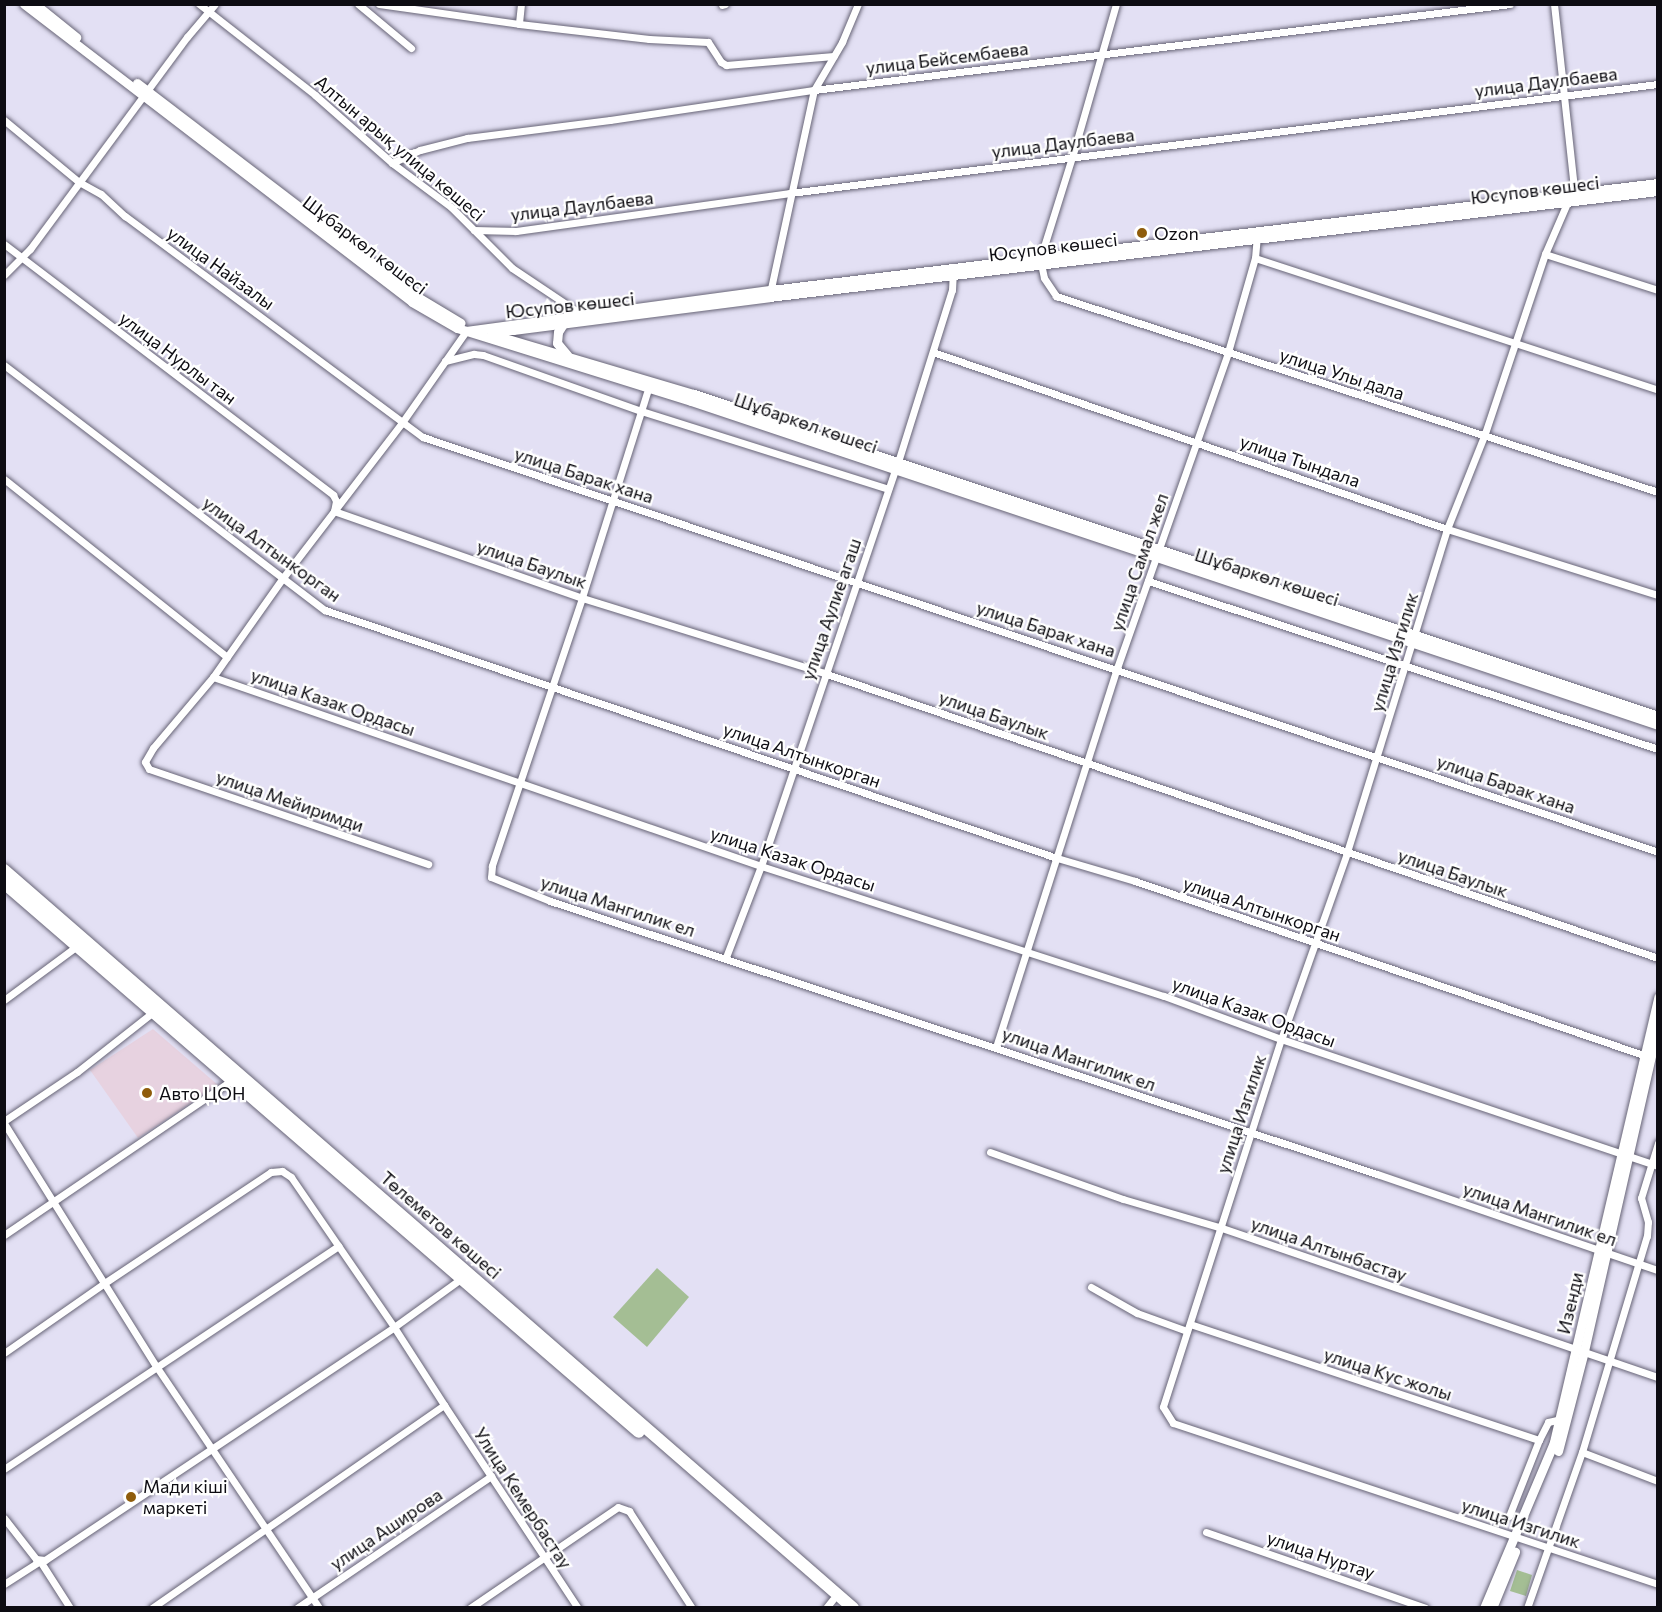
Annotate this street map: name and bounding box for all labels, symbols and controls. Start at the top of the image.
street label: улица Бейсембаева [864,37,1030,79]
street label: улица Даулбаева [1473,63,1619,101]
street label: Алтын арық улица көшесі [311,71,489,225]
street label: улица Даулбаева [990,124,1136,162]
street label: Юсупов көшесі [1469,171,1601,209]
street label: улица Даулбаева [509,187,655,225]
street label: Шұбаркөл көшесі [298,191,432,299]
street label: улица Найзалы [163,222,279,314]
place label: Ozon [1154,222,1199,244]
marker: Ozon [1135,226,1149,240]
street label: Юсупов көшесі [987,228,1119,266]
street label: Юсупов көшесі [504,287,636,323]
street label: улица Нурлы тан [115,307,241,409]
street label: улица Улы дала [1277,344,1407,404]
street label: Шұбаркөл көшесі [731,388,881,458]
street label: улица Тындала [1237,430,1363,492]
street label: улица Барак хана [512,442,656,508]
street label: улица Самал жел [1105,490,1173,634]
street label: улица Алтынкорган [199,492,345,606]
street label: улица Баулык [474,535,590,593]
street label: улица Аулие агаш [797,535,865,683]
street label: Шұбаркөл көшесі [1192,543,1342,611]
street label: улица Изгилик [1366,590,1422,714]
street label: улица Барак хана [974,596,1118,662]
street label: улица Казак Ордасы [248,664,418,740]
street label: улица Баулык [936,686,1052,744]
street label: улица Алтынкорган [720,718,884,792]
street label: улица Барак хана [1434,750,1578,818]
street label: улица Мейиримди [213,766,367,836]
street label: улица Казак Ордасы [708,822,878,896]
street label: улица Баулык [1395,844,1511,902]
street label: улица Мангилик ел [538,871,698,941]
street label: улица Алтынкорган [1180,872,1344,946]
street label: улица Казак Ордасы [1169,972,1339,1052]
street label: улица Мангилик ел [999,1023,1159,1095]
street label: улица Изгилик [1212,1052,1270,1176]
place label: Авто ЦОН [159,1082,245,1104]
marker: Авто ЦОН [140,1086,154,1100]
street label: Төлеметов көшесі [376,1167,506,1283]
street label: улица Мангилик ел [1460,1178,1620,1250]
street label: улица Алтынбастау [1248,1212,1410,1286]
street label: Изенди [1552,1270,1588,1336]
street label: улица Кус жолы [1321,1343,1455,1405]
street label: Улица Кемербастау [469,1423,577,1573]
place label: Мади кіші маркеті [143,1476,228,1518]
street label: улица Аширова [326,1484,446,1574]
marker: Мади кіші маркеті [124,1490,138,1504]
street label: улица Изгилик [1459,1494,1583,1552]
street label: улица Нуртау [1264,1526,1378,1584]

